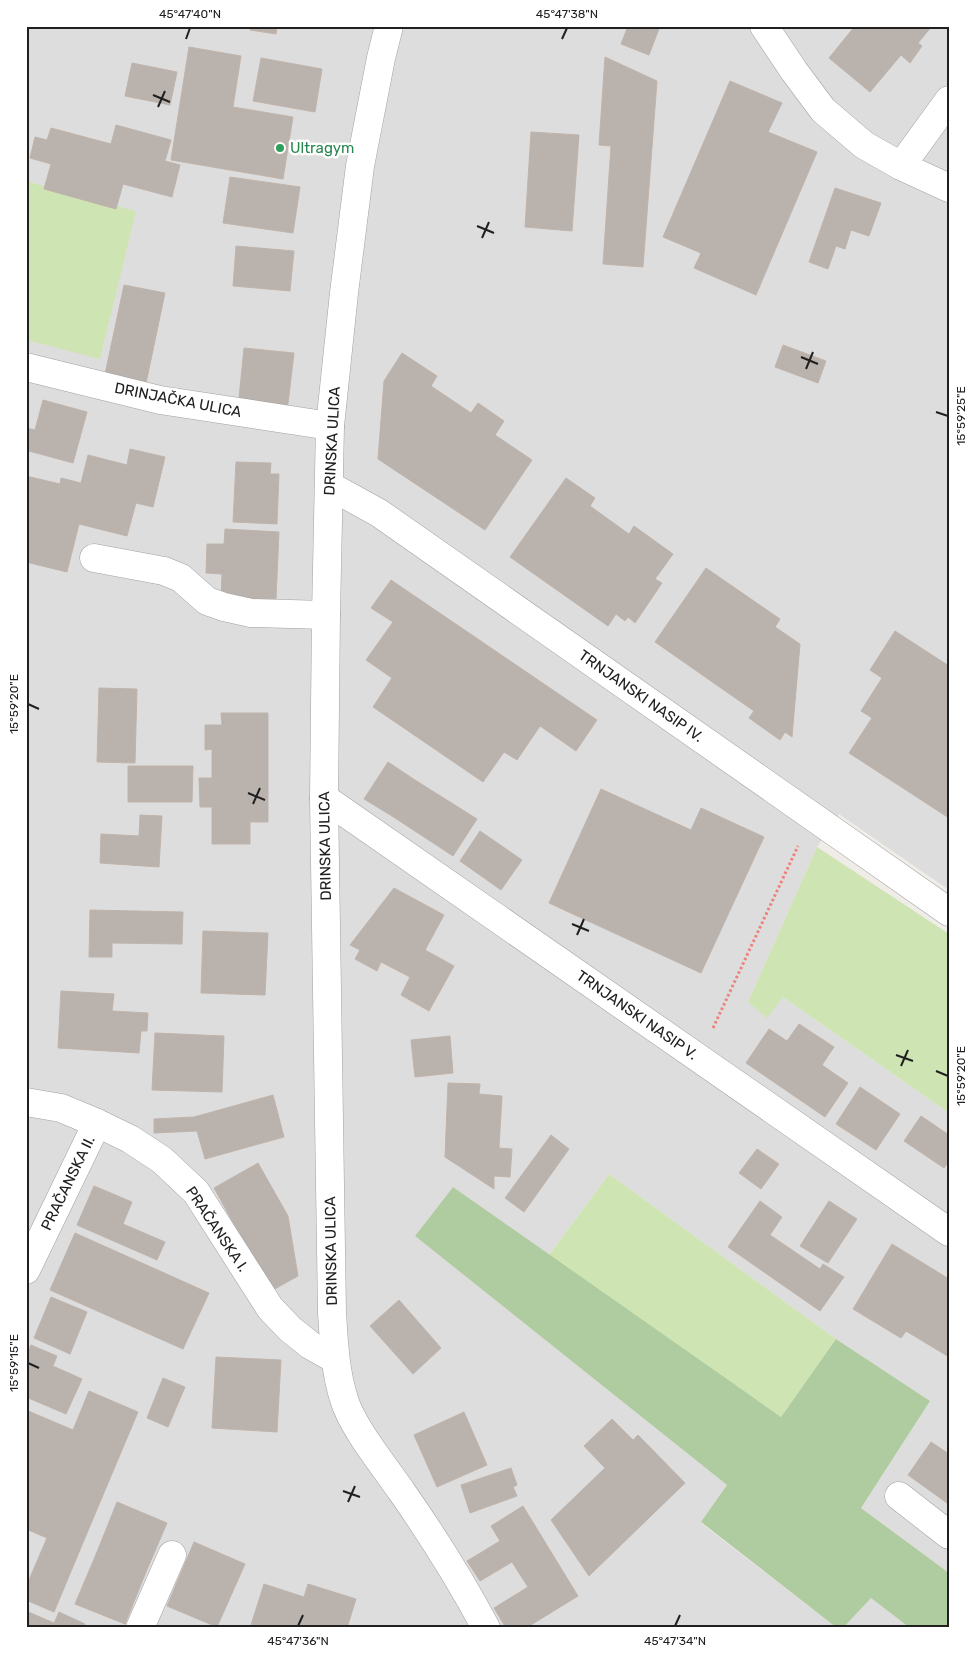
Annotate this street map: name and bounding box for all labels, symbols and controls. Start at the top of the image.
text: 45°47'40"N [159,7,221,21]
text: 45°47'38"N [536,7,598,21]
place label: Ultragym [290,139,354,157]
marker: Ultragym [274,142,286,154]
street label: DRINJAČKA ULICA [113,379,243,421]
street label: DRINSKA ULICA [320,386,344,496]
text: 15°59'25"E [954,386,968,446]
street label: TRNJANSKI NASIP IV. [575,646,707,746]
text: 15°59'20"E [7,674,21,734]
street label: DRINSKA ULICA [315,791,335,901]
street label: TRNJANSKI NASIP V. [573,966,701,1064]
text: 15°59'20"E [954,1046,968,1106]
street label: PRAČANSKA II. [37,1133,99,1233]
street label: PRAČANSKA I. [182,1183,252,1275]
street label: DRINSKA ULICA [321,1196,341,1306]
text: 15°59'15"E [7,1334,21,1392]
text: 45°47'36"N [267,1634,329,1648]
text: 45°47'34"N [644,1634,706,1648]

